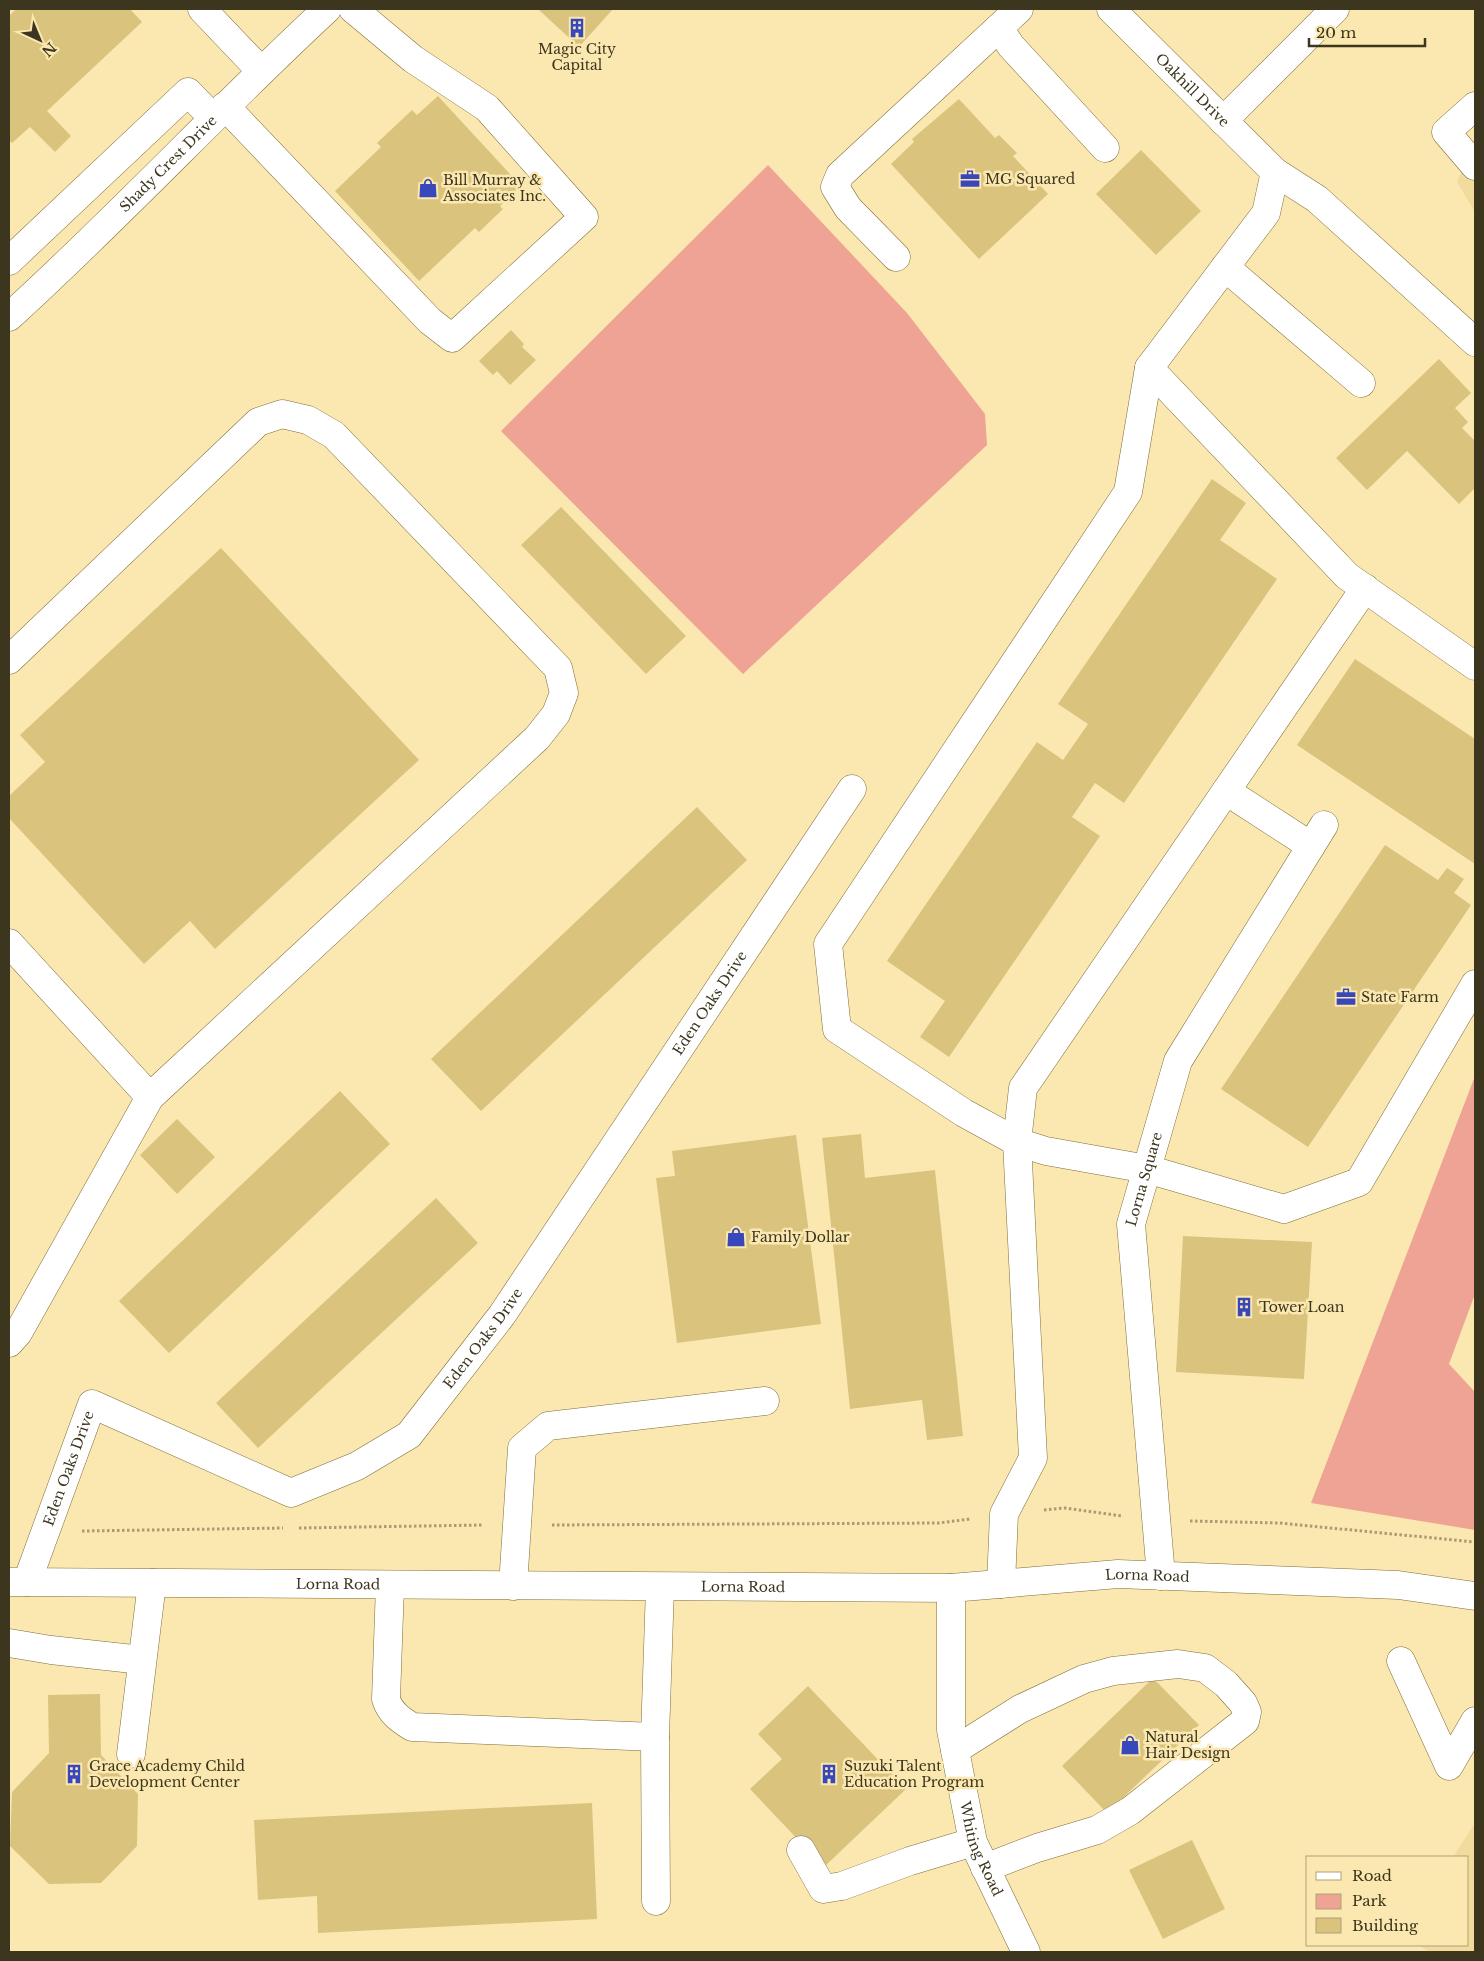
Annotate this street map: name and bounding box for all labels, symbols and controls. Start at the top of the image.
north arrow [15,15,65,65]
scale bar [1309,15,1425,47]
building icon: Magic City Capital [566,17,588,39]
text: 20 m [1316,23,1356,42]
text: N [38,38,60,60]
place label: Magic City Capital [538,40,616,74]
street label: Oakhill Drive [1152,49,1233,131]
street label: Shady Crest Drive [116,111,221,216]
office icon: MG Squared [959,168,981,190]
place label: MG Squared [985,170,1076,188]
place label: Bill Murray & Associates Inc. [442,171,546,205]
shop icon: Bill Murray & Associates Inc. [417,177,439,199]
street label: Eden Oaks Drive [669,947,751,1058]
office icon: State Farm [1335,986,1357,1008]
place label: State Farm [1361,988,1439,1006]
street label: Lorna Square [1122,1130,1166,1228]
shop icon: Family Dollar [725,1226,747,1248]
place label: Family Dollar [751,1228,850,1246]
street label: Eden Oaks Drive [439,1285,526,1392]
building icon: Tower Loan [1233,1296,1255,1318]
place label: Tower Loan [1259,1298,1345,1316]
street label: Eden Oaks Drive [39,1408,98,1528]
street label: Lorna Road [1104,1565,1191,1586]
street label: Lorna Road [296,1575,381,1593]
street label: Lorna Road [701,1577,786,1596]
place label: Natural Hair Design [1145,1728,1231,1762]
shop icon: Natural Hair Design [1119,1734,1141,1756]
place label: Grace Academy Child Development Center [89,1757,245,1791]
place label: Suzuki Talent Education Program [844,1757,984,1791]
building icon: Grace Academy Child Development Center [63,1763,85,1785]
building icon: Suzuki Talent Education Program [818,1763,840,1785]
street label: Whiting Road [956,1799,1007,1900]
legend [1306,1856,1469,1946]
text: Road [1352,1866,1392,1885]
text: Park [1352,1891,1388,1910]
text: Building [1352,1916,1419,1935]

